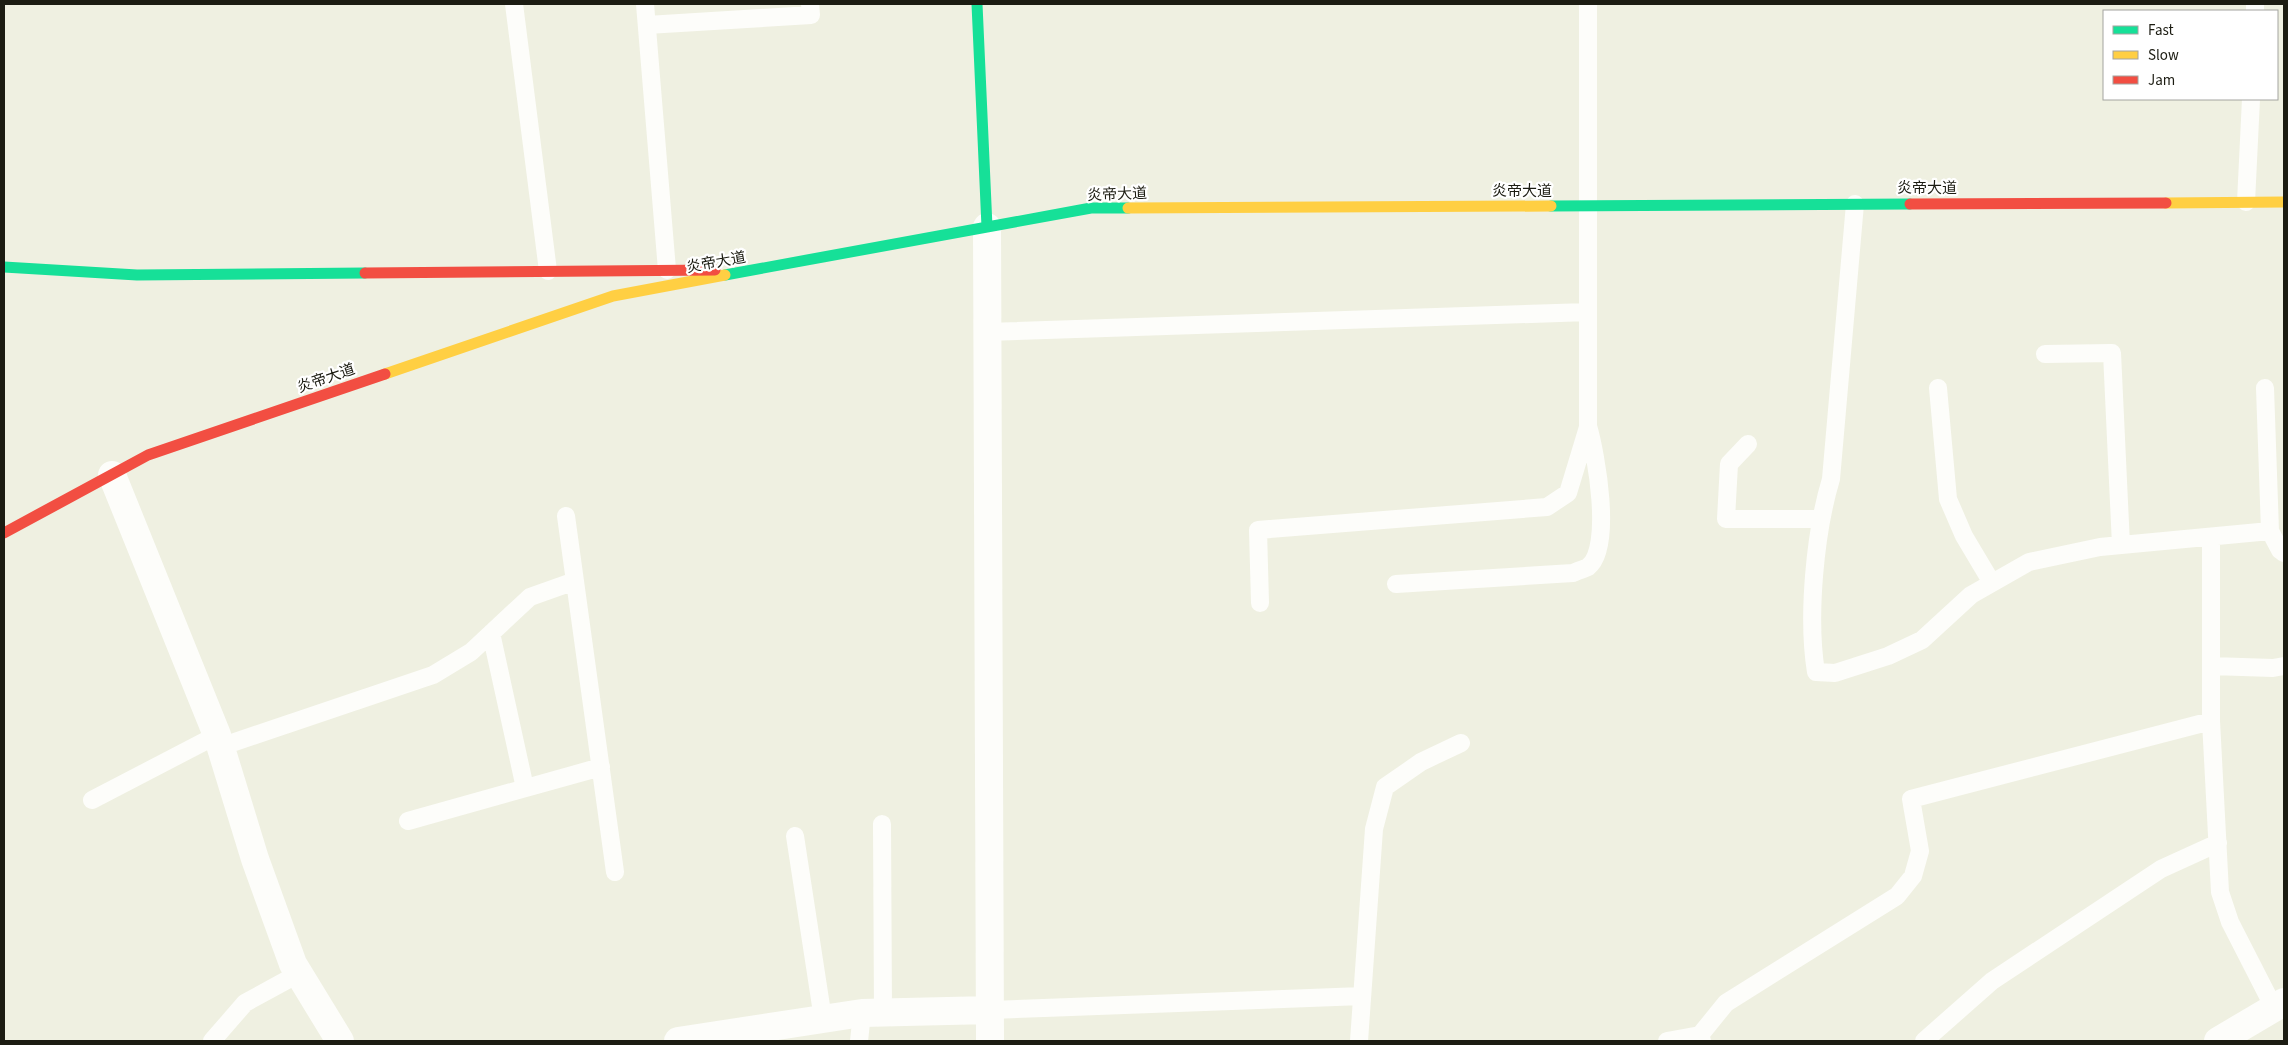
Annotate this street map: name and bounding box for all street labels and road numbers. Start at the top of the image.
street label: 炎帝大道 [1897,178,1957,199]
street label: 炎帝大道 [1492,181,1552,202]
street label: 炎帝大道 [1087,183,1147,206]
street label: 炎帝大道 [685,247,747,278]
street label: 炎帝大道 [294,359,358,398]

